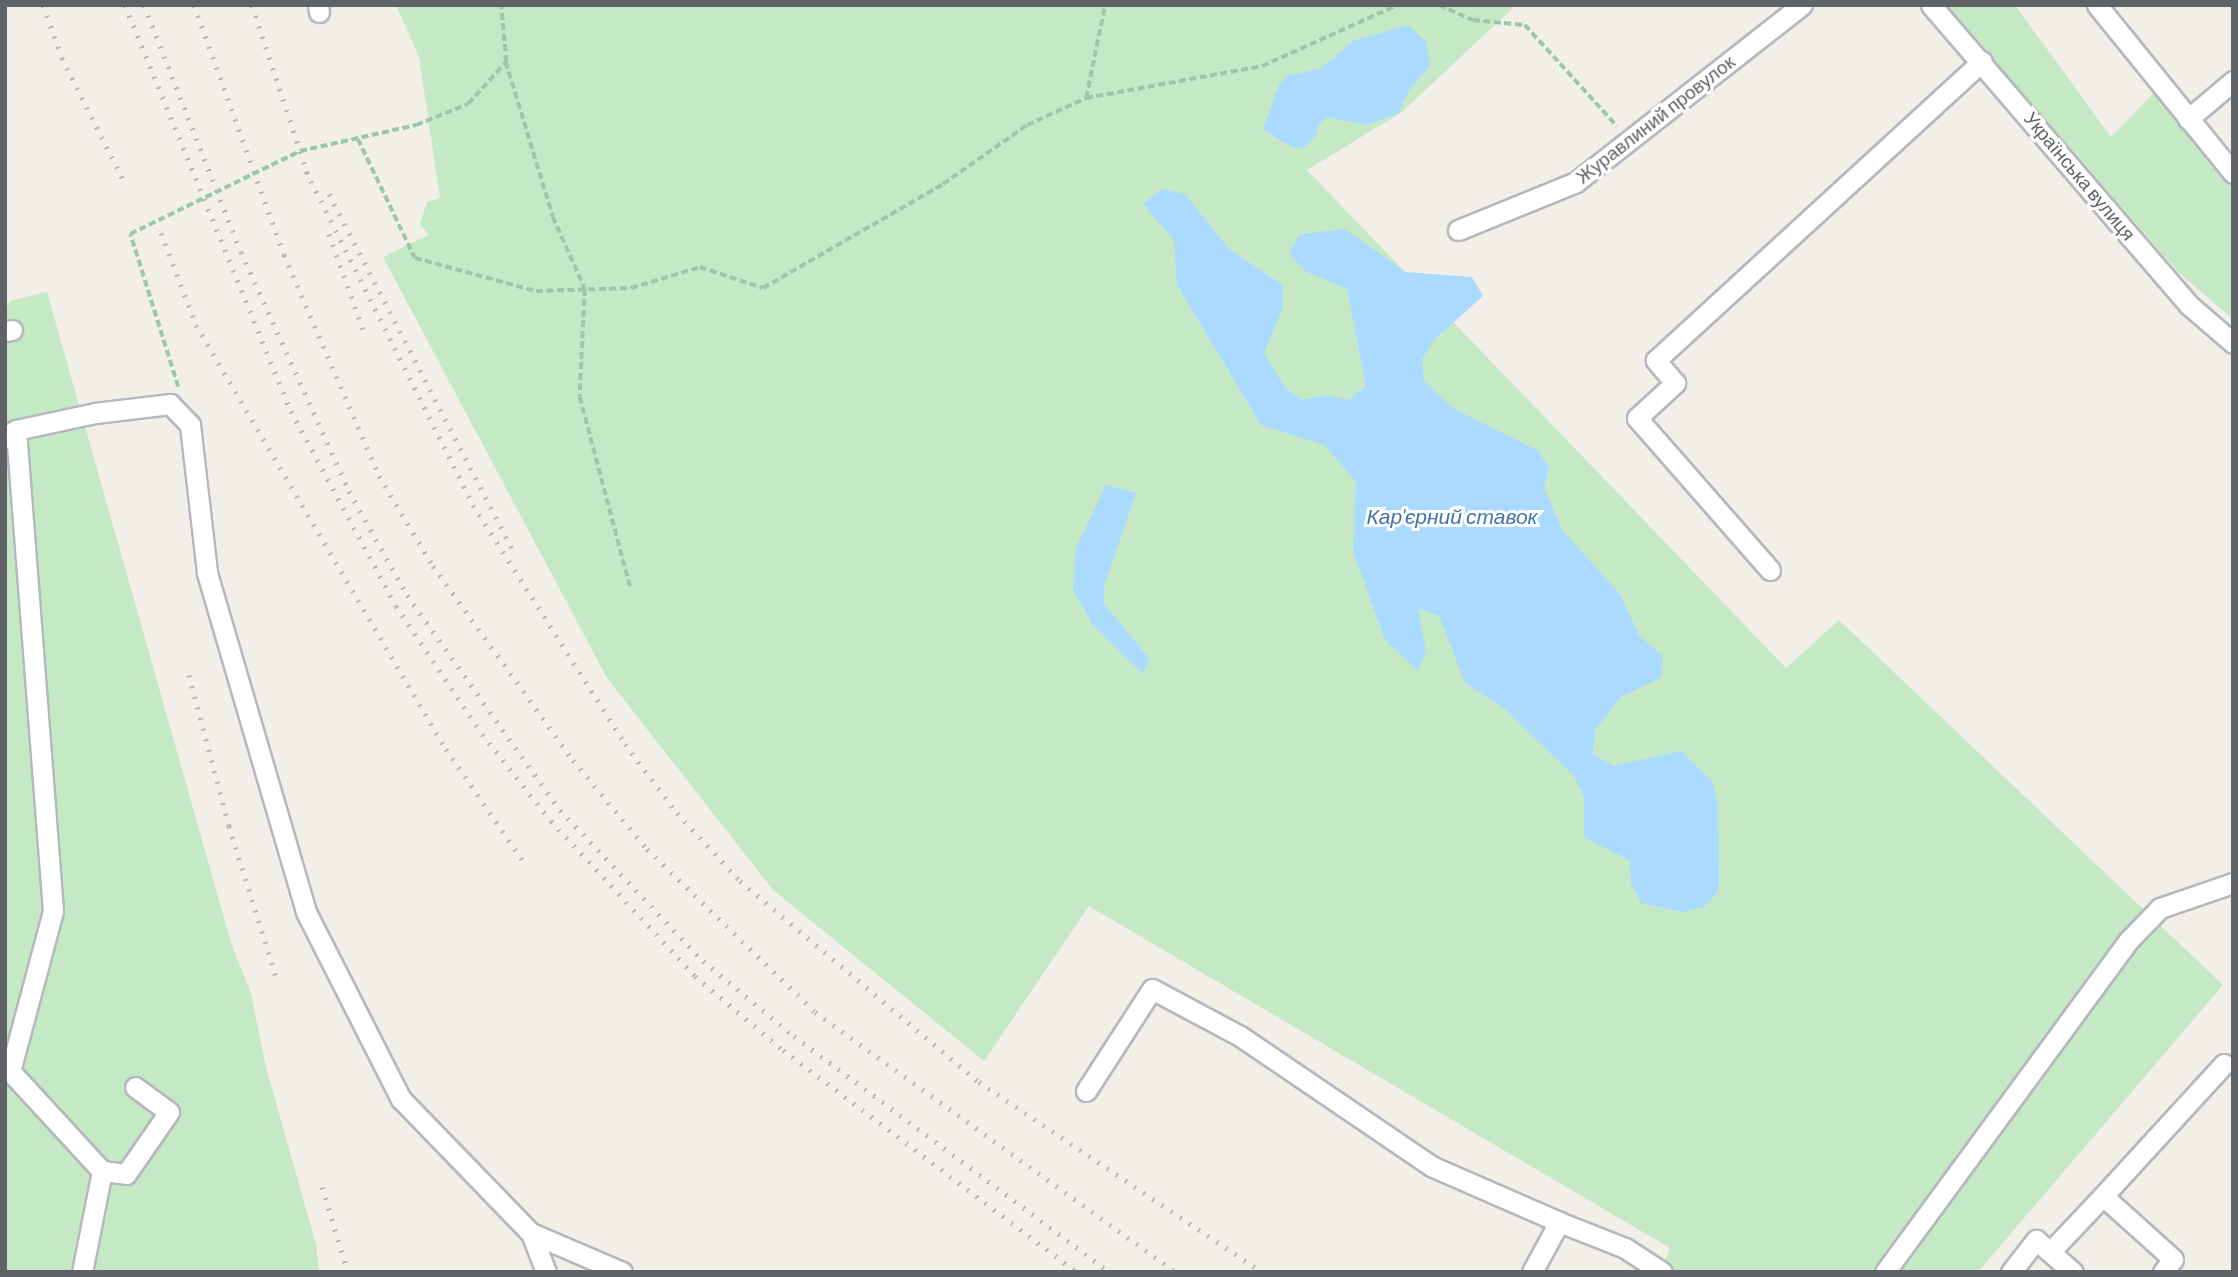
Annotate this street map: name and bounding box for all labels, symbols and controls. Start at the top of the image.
street label: Журавлиний провулок [1571,50,1739,188]
street label: Українська вулиця [2020,107,2140,245]
water label: Кар'єрний ставок [1366,503,1538,529]

